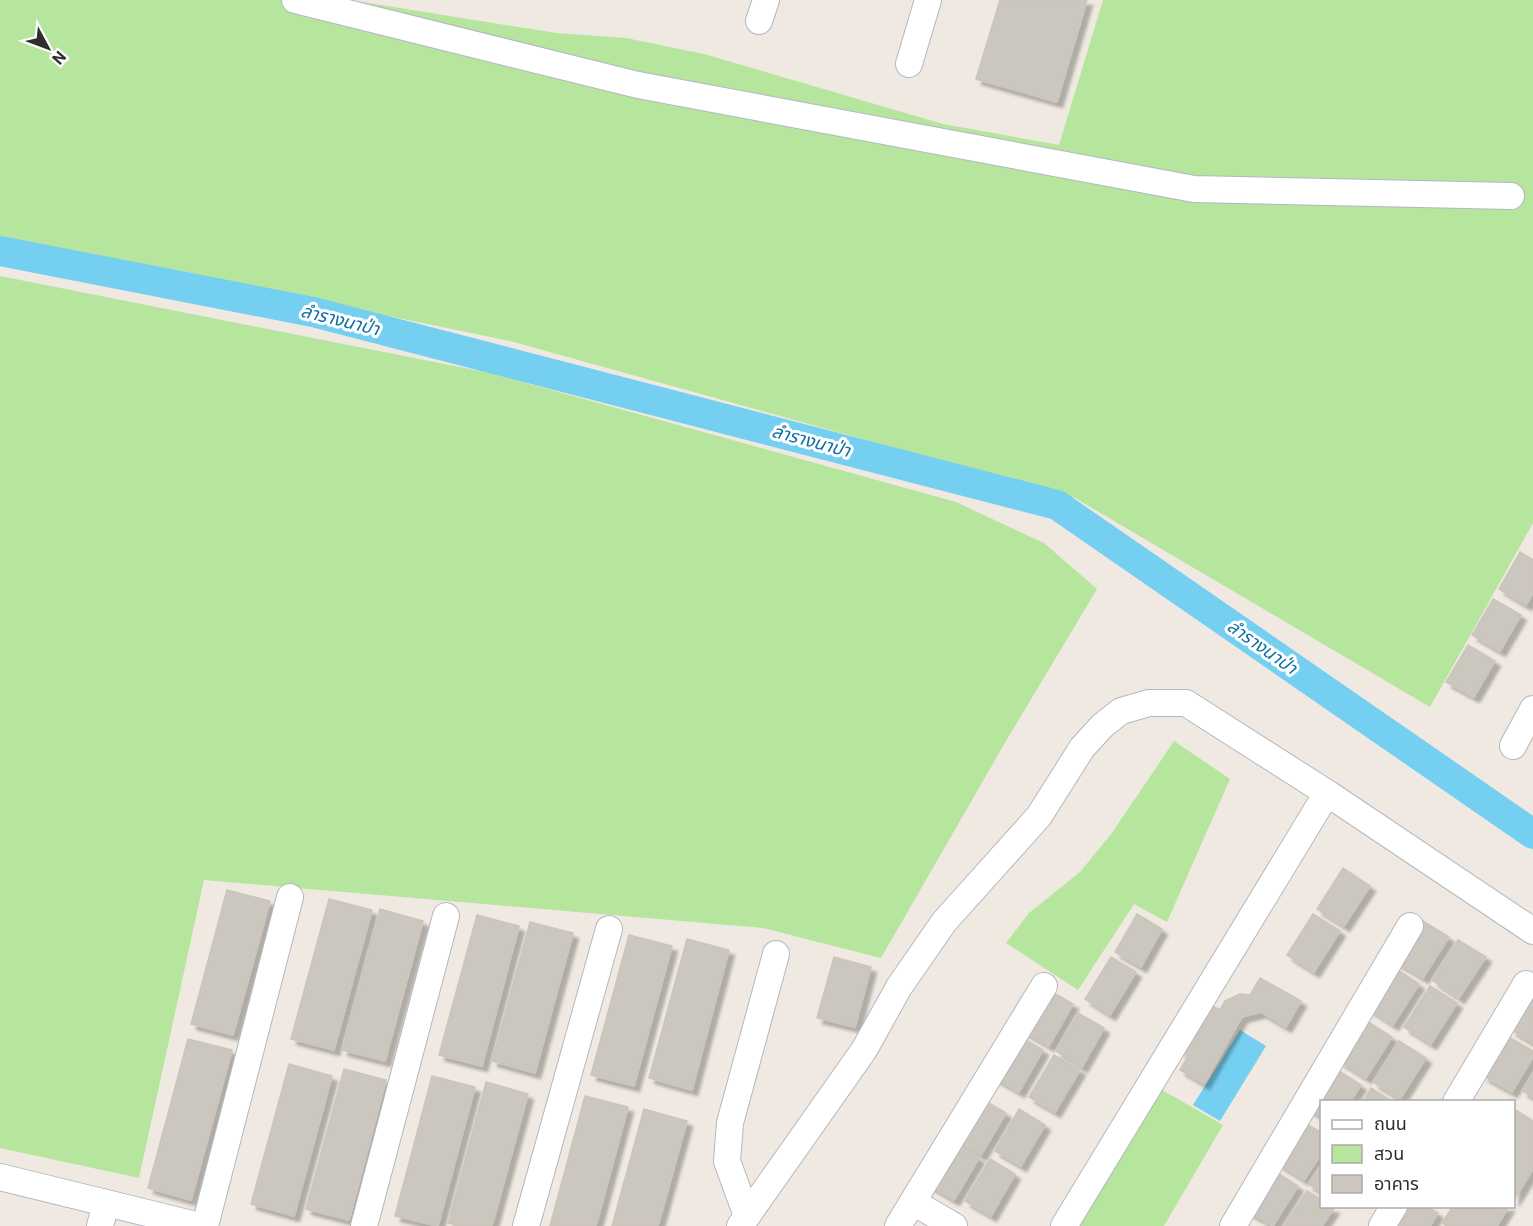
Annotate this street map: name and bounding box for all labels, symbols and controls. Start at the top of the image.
north arrow [18,18,78,78]
text: N [48,47,70,68]
water label: ลำรางนาป่า [299,300,382,340]
water label: ลำรางนาป่า [770,420,853,461]
water label: ลำรางนาป่า [1224,615,1302,678]
legend [1320,1100,1515,1208]
text: ถนน [1374,1113,1407,1134]
text: สวน [1374,1143,1404,1164]
text: อาคาร [1374,1173,1419,1194]

